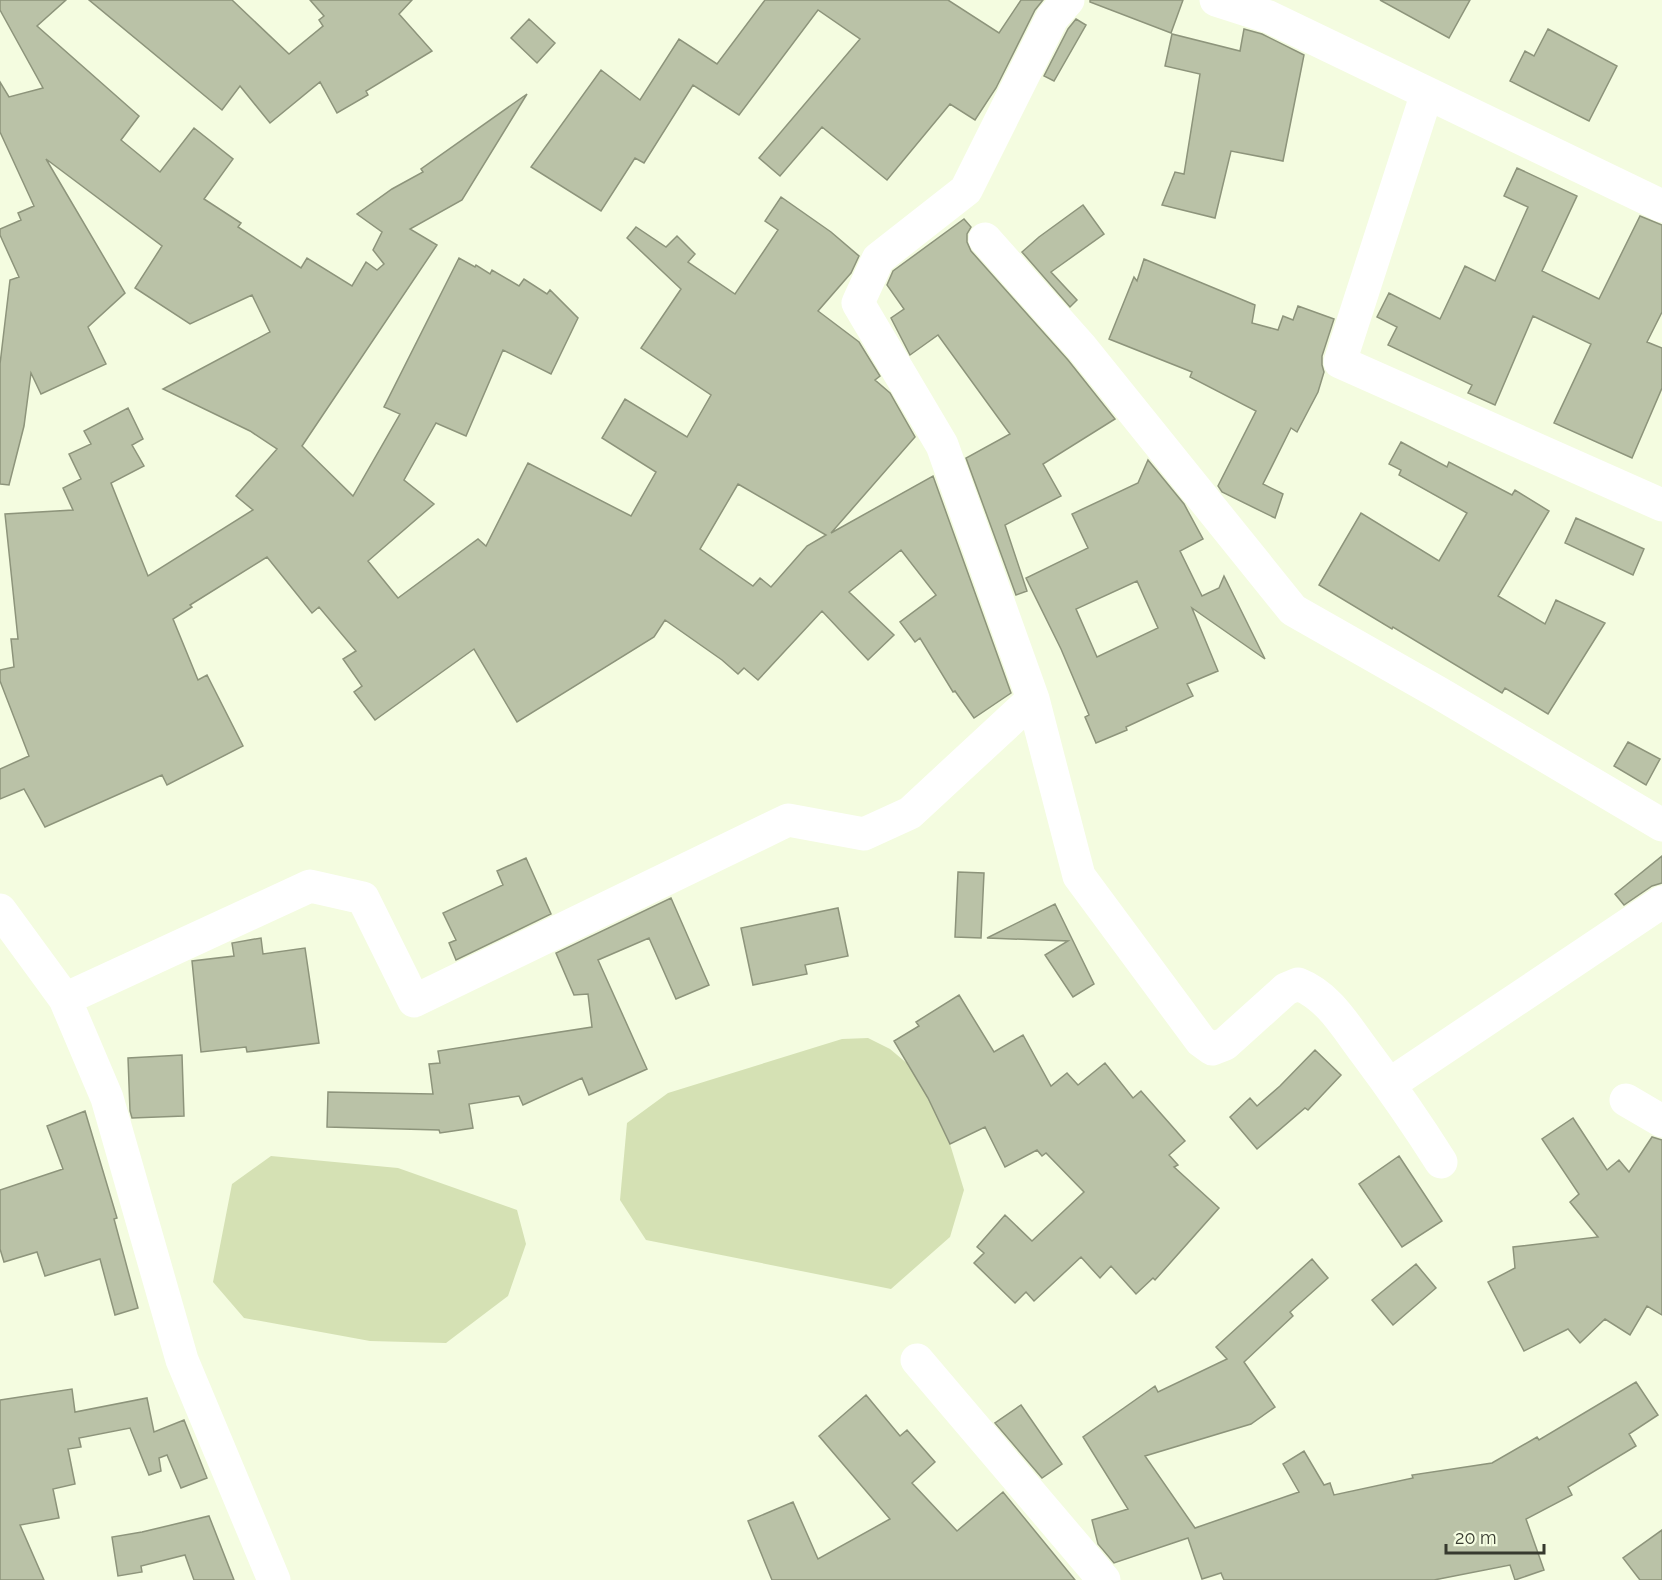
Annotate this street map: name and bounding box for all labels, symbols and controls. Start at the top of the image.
scale bar [1446,1517,1544,1555]
text: 20 m [1455,1527,1497,1548]

